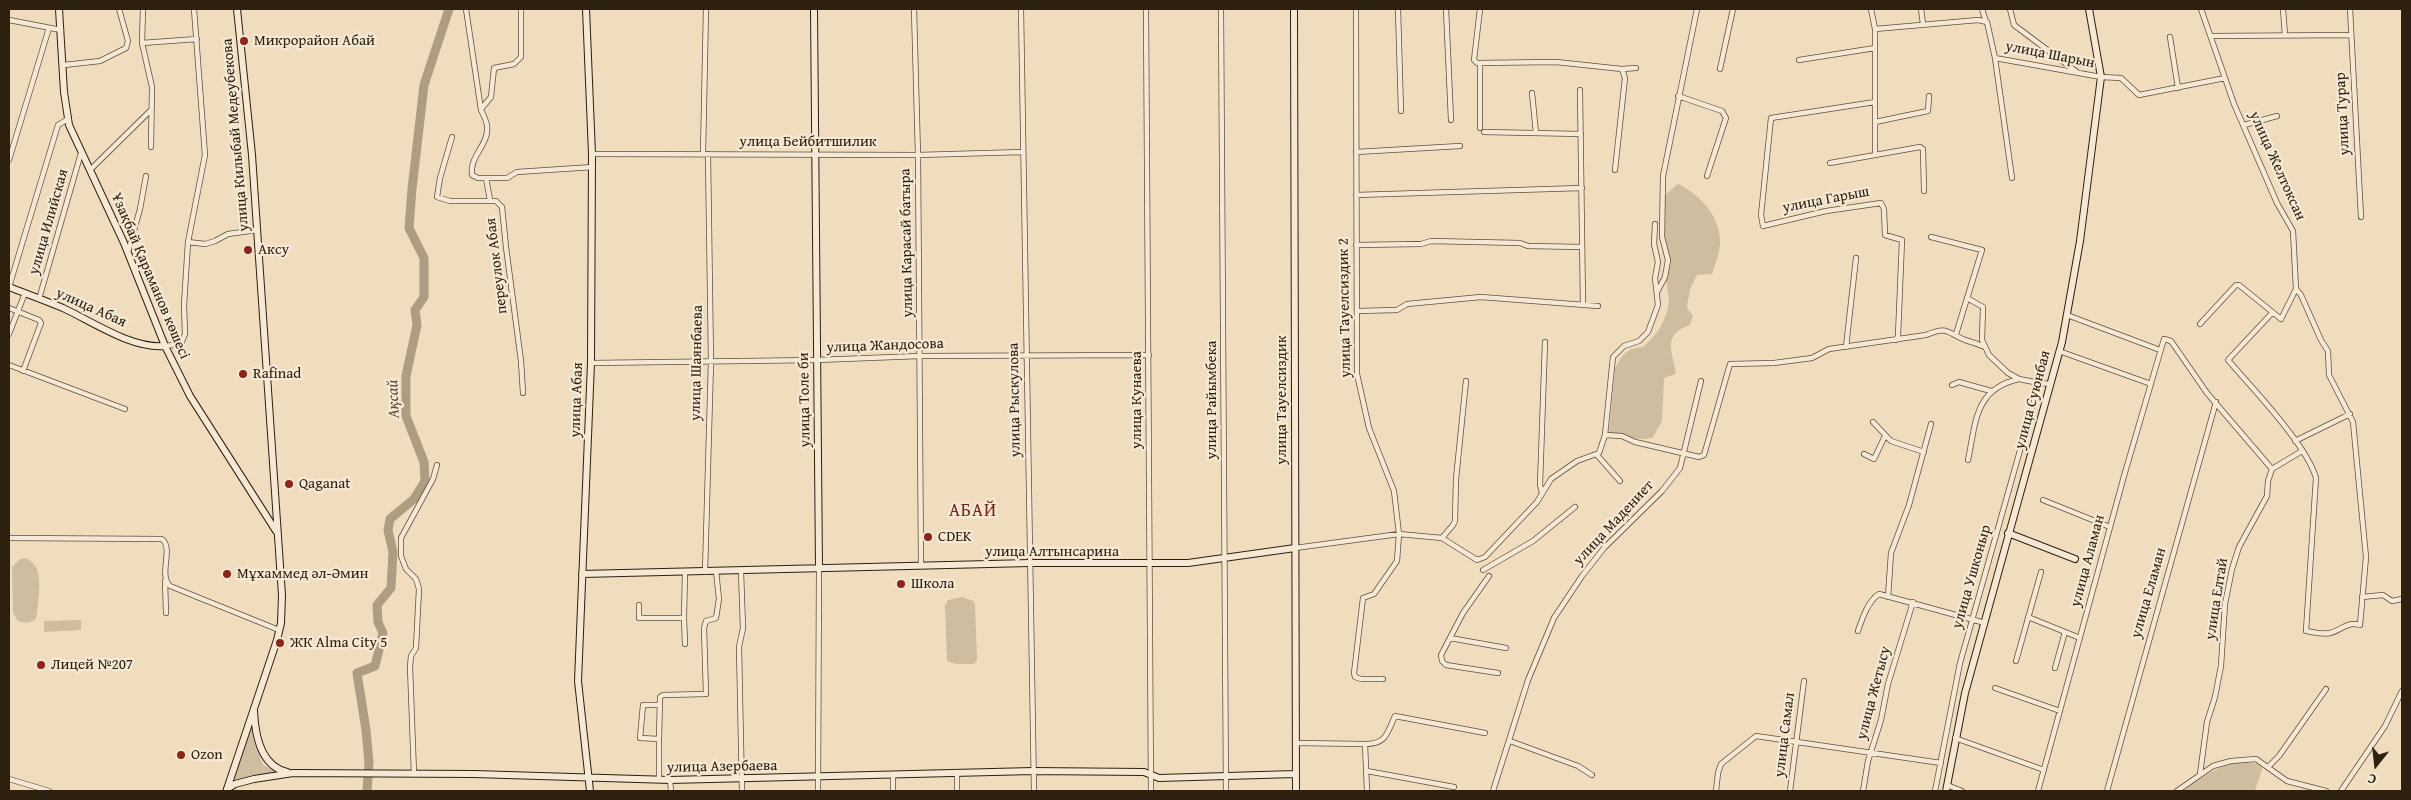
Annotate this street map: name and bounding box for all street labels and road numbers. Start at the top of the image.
street label: улица Килыбай Медеубекова [219,38,253,232]
street label: улица Шарын [2004,38,2096,72]
street label: улица Турар [2332,72,2354,156]
street label: улица Желтоксан [2245,109,2309,223]
street label: улица Бейбитшилик [739,133,877,151]
street label: улица Илийская [25,167,73,277]
street label: улица Карасай батыра [897,168,917,318]
street label: улица Гарыш [1781,183,1871,217]
street label: Ұзақбай Қараманов көшесі [107,190,193,362]
street label: переулок Абая [482,217,512,315]
street label: улица Тауелсиздик 2 [1335,238,1355,378]
street label: улица Абая [53,284,129,332]
street label: улица Шаянбаева [687,305,707,421]
street label: улица Жандосова [826,335,944,357]
street label: улица Тауелсиздик [1273,335,1291,465]
street label: улица Райымбека [1203,341,1221,459]
street label: улица Рыскулова [1005,342,1025,458]
street label: улица Суюнбая [2011,349,2055,451]
street label: улица Кунаева [1128,351,1146,449]
street label: улица Толе би [795,352,815,448]
street label: улица Абая [567,362,587,438]
street label: улица Мадениет [1570,477,1658,569]
street label: улица Аламан [2067,513,2109,609]
street label: улица Ушконыр [1949,523,1995,631]
street label: улица Алтынсарина [985,543,1119,561]
street label: улица Еламан [2127,546,2171,640]
street label: улица Елтай [2202,557,2232,641]
street label: улица Жетысу [1853,644,1895,742]
street label: улица Самал [1771,692,1799,778]
street label: улица Азербаева [666,757,778,777]

